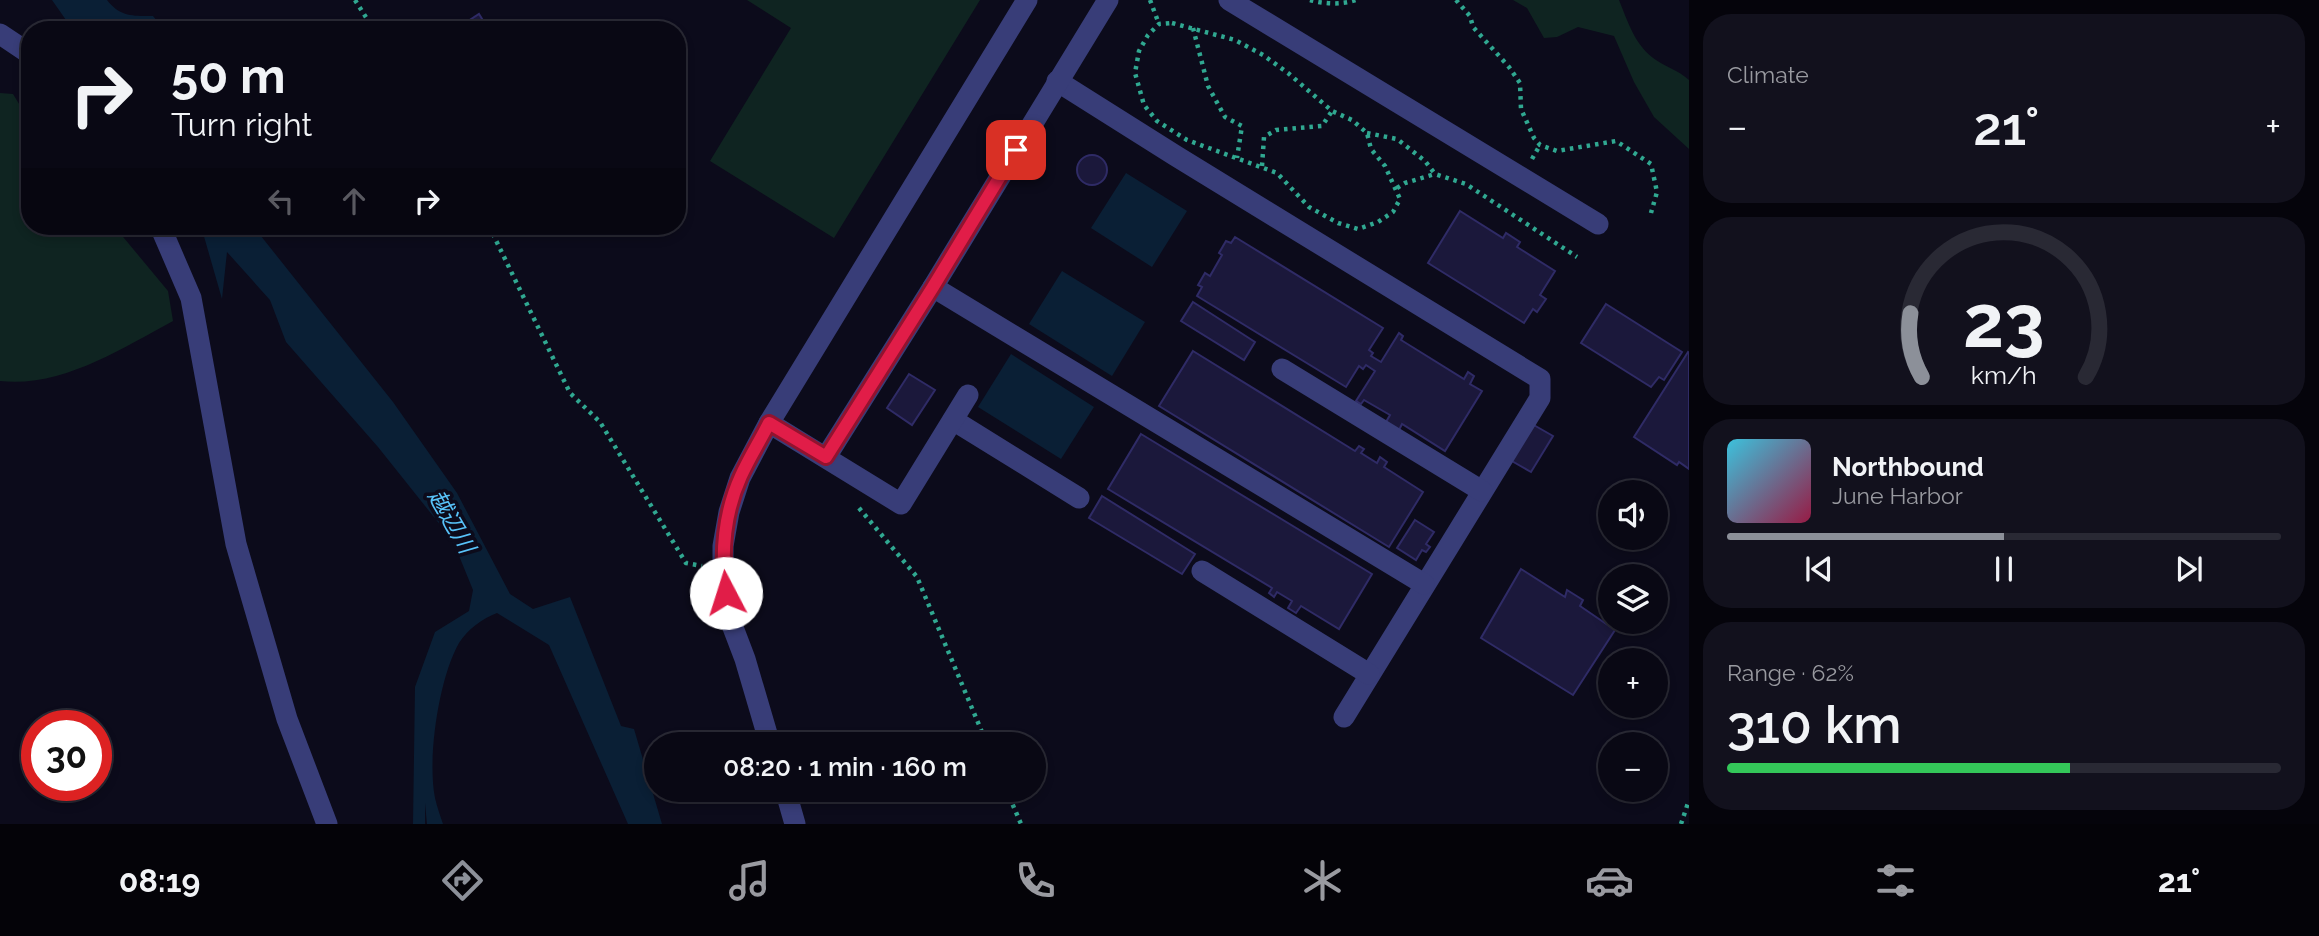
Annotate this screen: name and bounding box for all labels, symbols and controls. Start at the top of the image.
text: 50 m [171,47,286,104]
icon: right [56,49,147,140]
text: Climate [1727,61,1809,88]
text: 21° [1973,96,2040,157]
text: − [1727,104,1747,149]
text: + [2265,104,2281,149]
text: Turn right [171,106,312,143]
pin [986,120,1046,180]
icon: arrive [997,131,1035,169]
icon: left [262,182,300,220]
icon: ahead [335,182,373,220]
icon: right [408,182,446,220]
text: 23 [1963,279,2045,364]
text: km/h [1971,360,2037,390]
text: Northbound [1832,452,1984,482]
map controls [1598,480,1668,802]
button: sound [1598,480,1668,550]
text: June Harbor [1832,482,1963,509]
water label: 越辺川 [423,484,482,560]
icon: previous [1800,550,1838,588]
icon: pause [1985,550,2023,588]
icon: next [2170,550,2208,588]
position arrow [689,556,763,630]
button: layers [1598,564,1668,634]
button: + [1598,648,1668,718]
text: Range · 62% [1727,659,1854,686]
text: 310 km [1727,694,1902,755]
speed limit sign: 30 [21,710,112,801]
button: − [1598,732,1668,802]
text: 08:20 · 1 min · 160 m [723,752,967,782]
icon: directions [438,856,487,905]
icon: music [725,856,774,905]
icon: phone [1011,856,1060,905]
icon: climate [1298,856,1347,905]
icon: car [1585,856,1634,905]
icon: filters [1871,856,1920,905]
text: 08:19 [119,862,200,899]
text: 21° [2158,862,2200,899]

